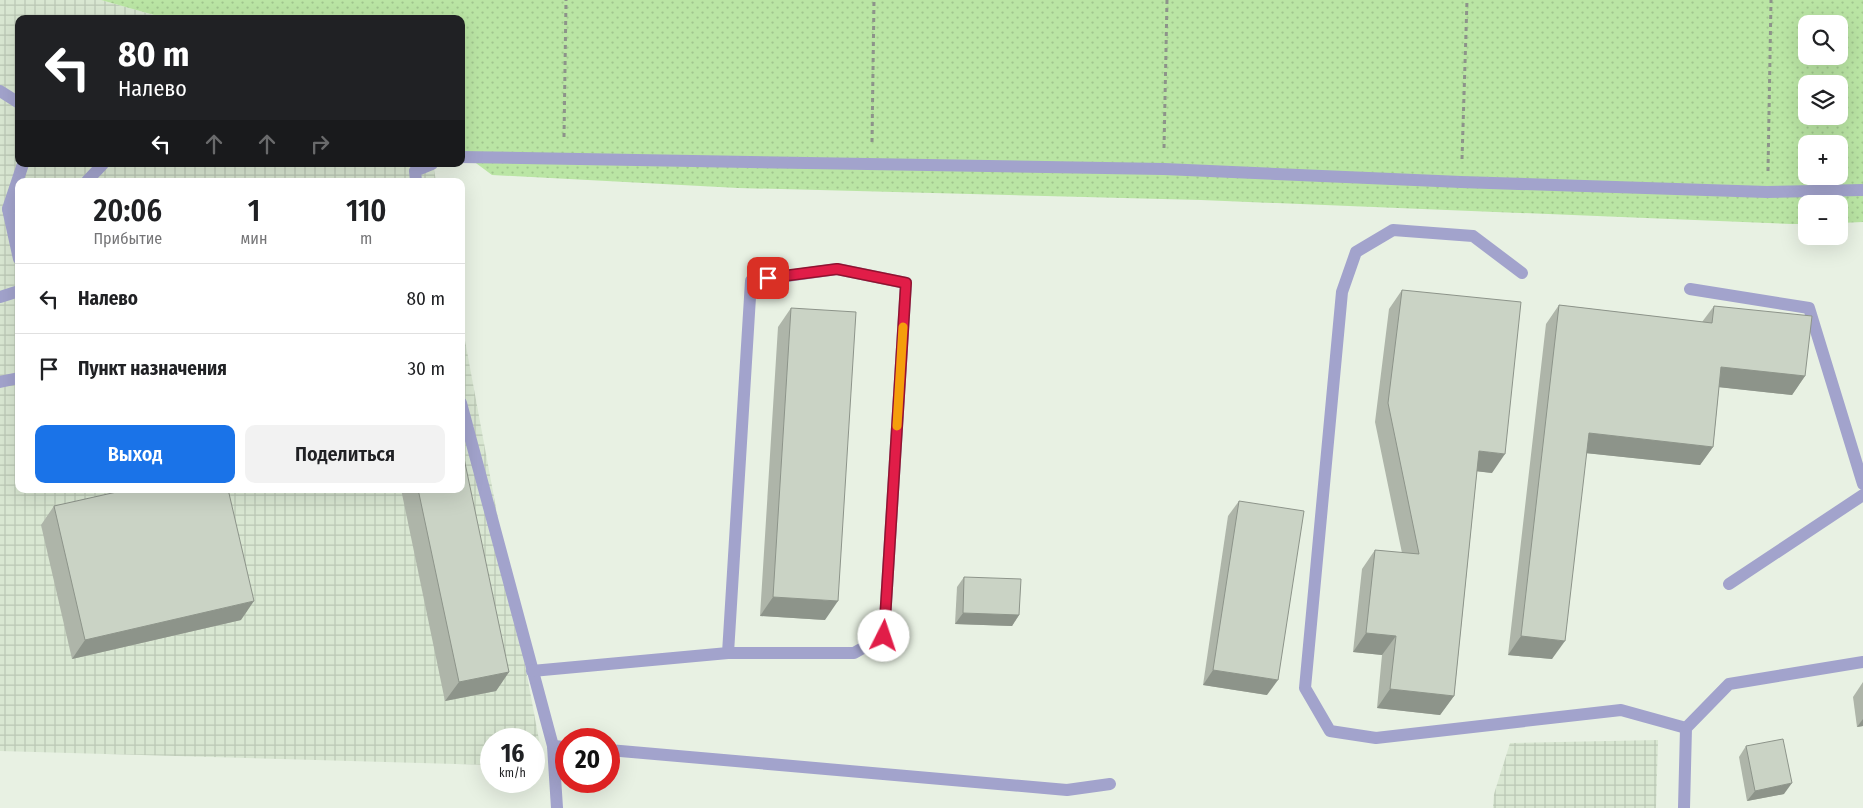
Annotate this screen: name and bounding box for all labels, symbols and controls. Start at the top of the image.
map controls [1798,15,1848,245]
button: search [1798,15,1848,65]
text: 80 m [118,33,190,75]
icon: left [35,35,100,100]
text: Налево [118,75,187,102]
button: layers [1798,75,1848,125]
icon: left [147,130,175,158]
icon: ahead [200,130,228,158]
icon: ahead [253,130,281,158]
icon: right [306,130,334,158]
button: + [1798,135,1848,185]
text: 20:06 [94,193,162,229]
text: 1 [248,193,260,229]
text: 110 [346,193,387,229]
button: − [1798,195,1848,245]
text: Прибытие [93,229,162,248]
text: мин [241,229,267,248]
text: m [360,229,372,248]
pin [747,257,789,299]
icon: arrive [754,264,782,292]
icon: left [35,285,63,313]
text: Налево [78,287,138,310]
text: 80 m [407,287,445,310]
icon: arrive [35,355,63,383]
text: Пункт назначения [78,357,227,380]
text: 30 m [407,357,445,380]
button: Выход [35,425,235,483]
button: Поделиться [245,425,445,483]
position arrow [857,609,909,661]
speed limit sign: 20 [555,728,620,793]
text: 16 [501,739,524,769]
text: km/h [499,766,526,780]

